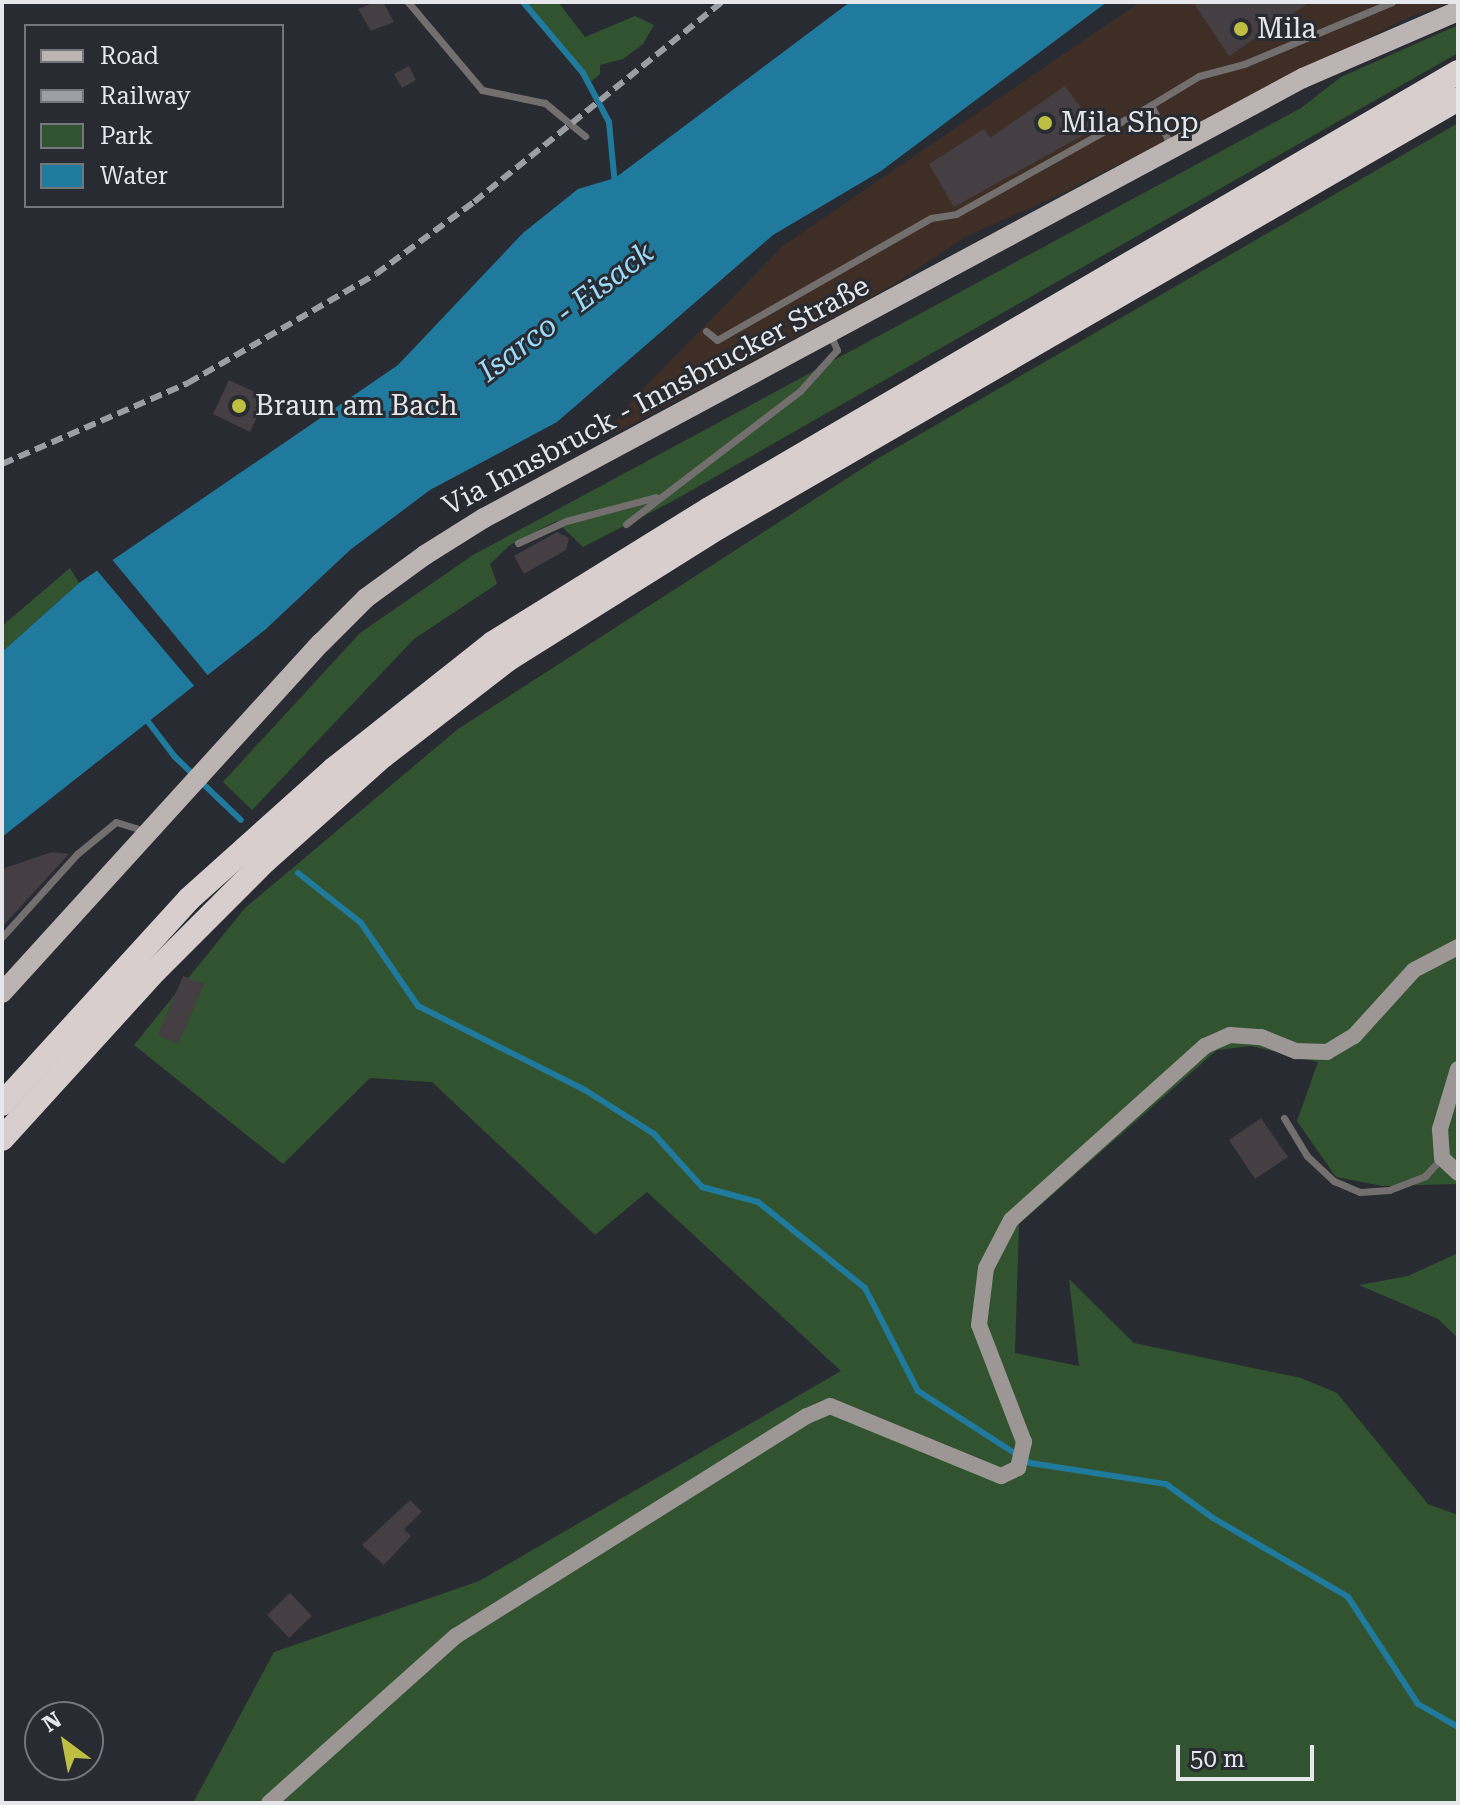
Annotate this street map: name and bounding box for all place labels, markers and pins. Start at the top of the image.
place label: Mila [1257,12,1316,46]
marker: Mila [1232,20,1250,38]
place label: Mila Shop [1061,106,1199,140]
marker: Mila Shop [1036,114,1054,132]
place label: Braun am Bach [255,389,458,423]
marker: Braun am Bach [230,397,248,415]

